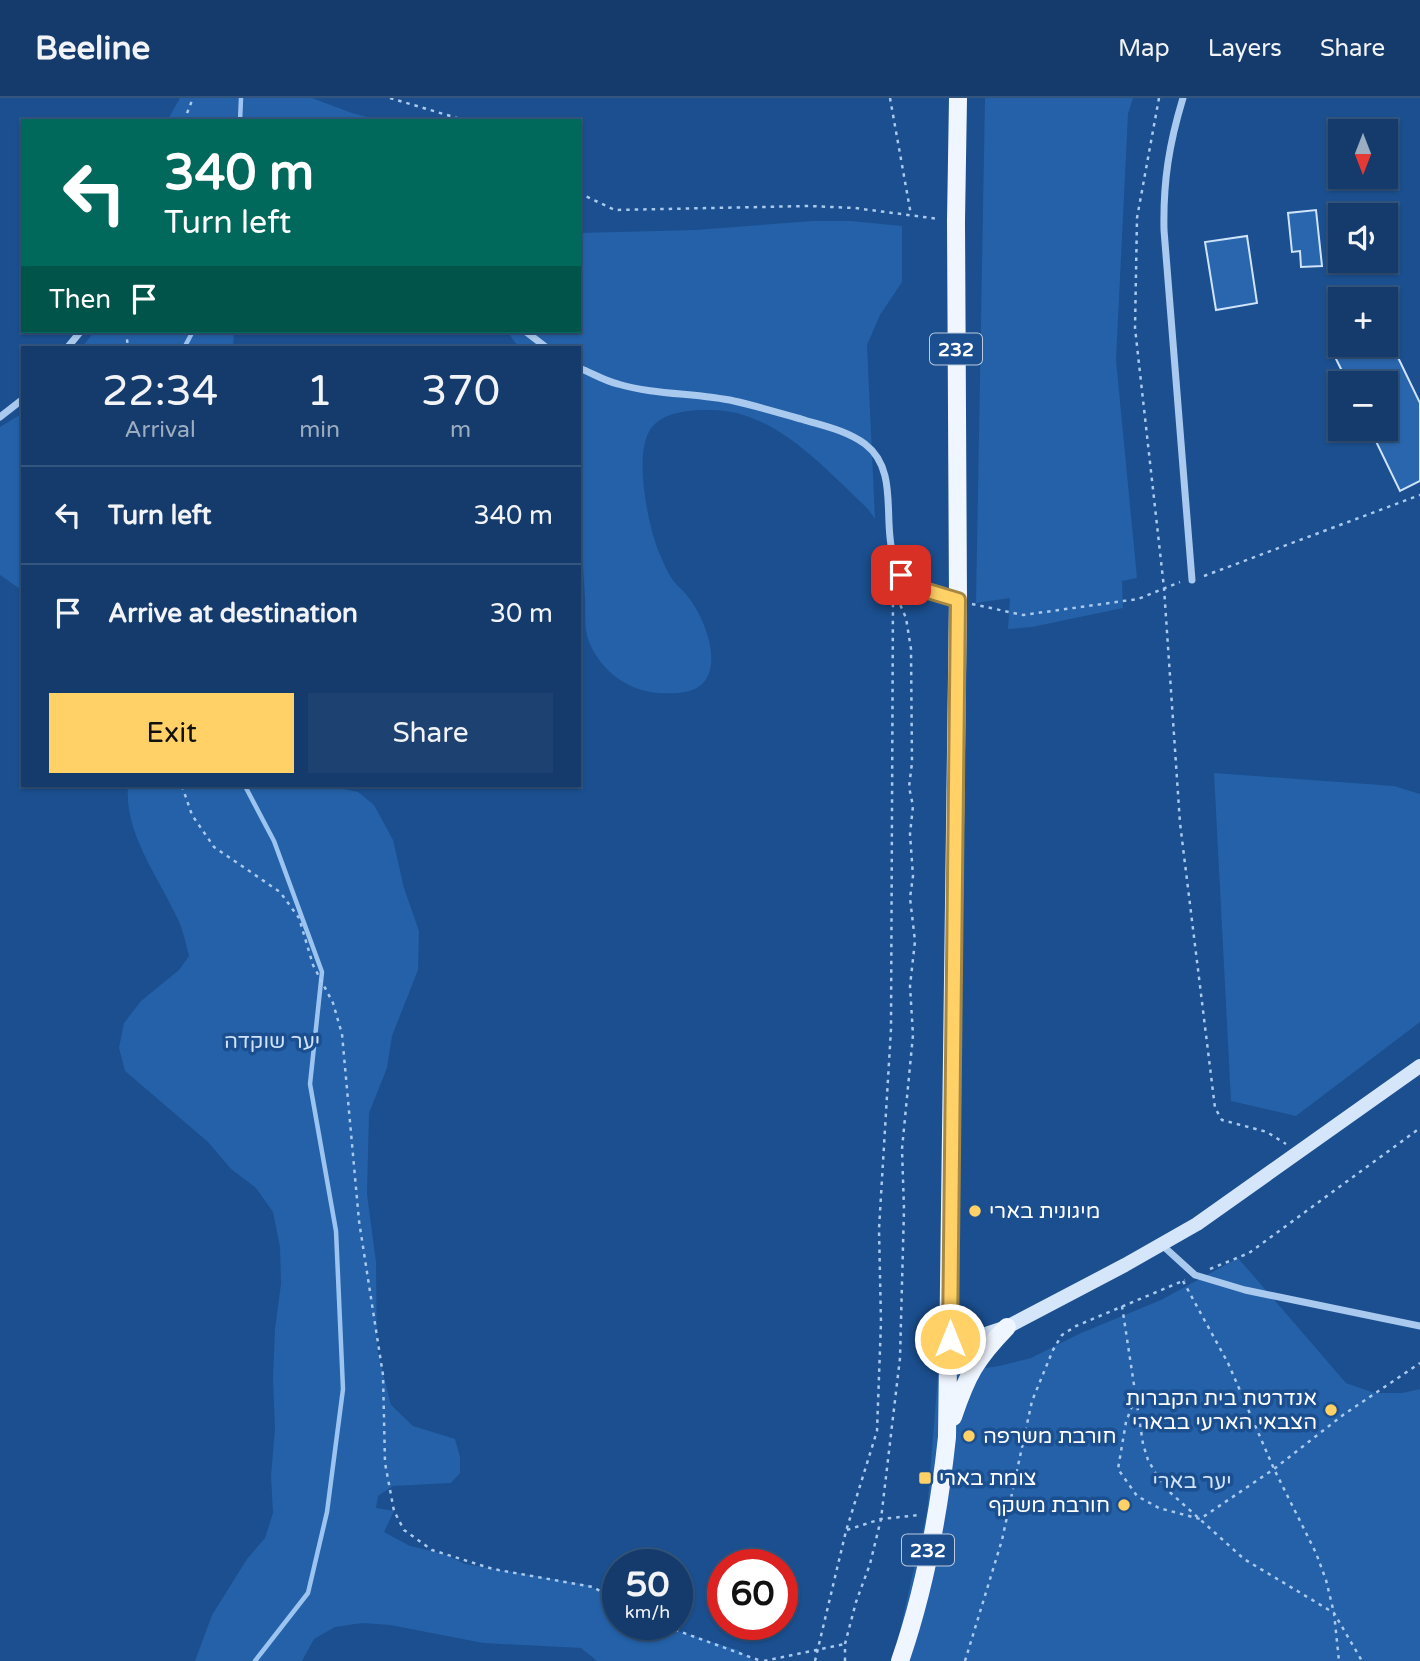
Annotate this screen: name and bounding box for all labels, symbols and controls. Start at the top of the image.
text: Beeline [35,29,150,68]
text: Map [1118,34,1170,63]
text: Layers [1208,34,1282,63]
text: Share [1320,34,1385,63]
north arrow [1328,119,1398,189]
map controls [1328,119,1398,441]
text: 340 m [164,144,314,203]
icon: left [49,147,140,238]
button: sound [1328,203,1398,273]
text: Turn left [164,204,291,242]
icon: arrive [125,280,163,318]
text: Then [49,284,111,315]
button: + [1328,287,1398,357]
road number: 232 [930,333,982,364]
text: 22:34 [102,366,218,417]
text: 1 [306,366,333,417]
text: 370 [421,366,500,417]
button: − [1328,371,1398,441]
text: Arrival [125,416,196,444]
text: min [299,416,340,444]
text: m [450,416,471,444]
icon: left [49,496,87,534]
text: Turn left [108,500,211,531]
text: 340 m [473,500,553,531]
pin [871,545,931,605]
icon: arrive [882,556,920,594]
icon: arrive [49,594,87,632]
text: Arrive at destination [108,598,358,629]
text: 30 m [490,598,553,629]
button: Exit [49,693,294,773]
button: Share [308,693,553,773]
park label: יער שוקדה [224,1029,320,1054]
place label: מיגונית בארי [989,1199,1100,1224]
marker: מיגונית בארי [967,1203,983,1219]
position arrow [913,1302,987,1376]
place label: אנדרטת בית הקברות הצבאי הארעי בבארי [1125,1386,1317,1435]
marker: אנדרטת בית הקברות הצבאי הארעי בבארי [1323,1402,1339,1418]
place label: חורבת משרפה [983,1424,1117,1449]
marker: חורבת משרפה [961,1428,977,1444]
place label: צומת בארי [939,1466,1037,1491]
park label: יער בארי [1152,1469,1232,1494]
marker: צומת בארי [917,1470,933,1486]
place label: חורבת משקף [989,1493,1110,1518]
marker: חורבת משקף [1116,1497,1132,1513]
road number: 232 [902,1534,954,1566]
speed limit sign: 60 [707,1549,798,1640]
text: 50 [626,1564,669,1606]
text: km/h [625,1601,670,1623]

